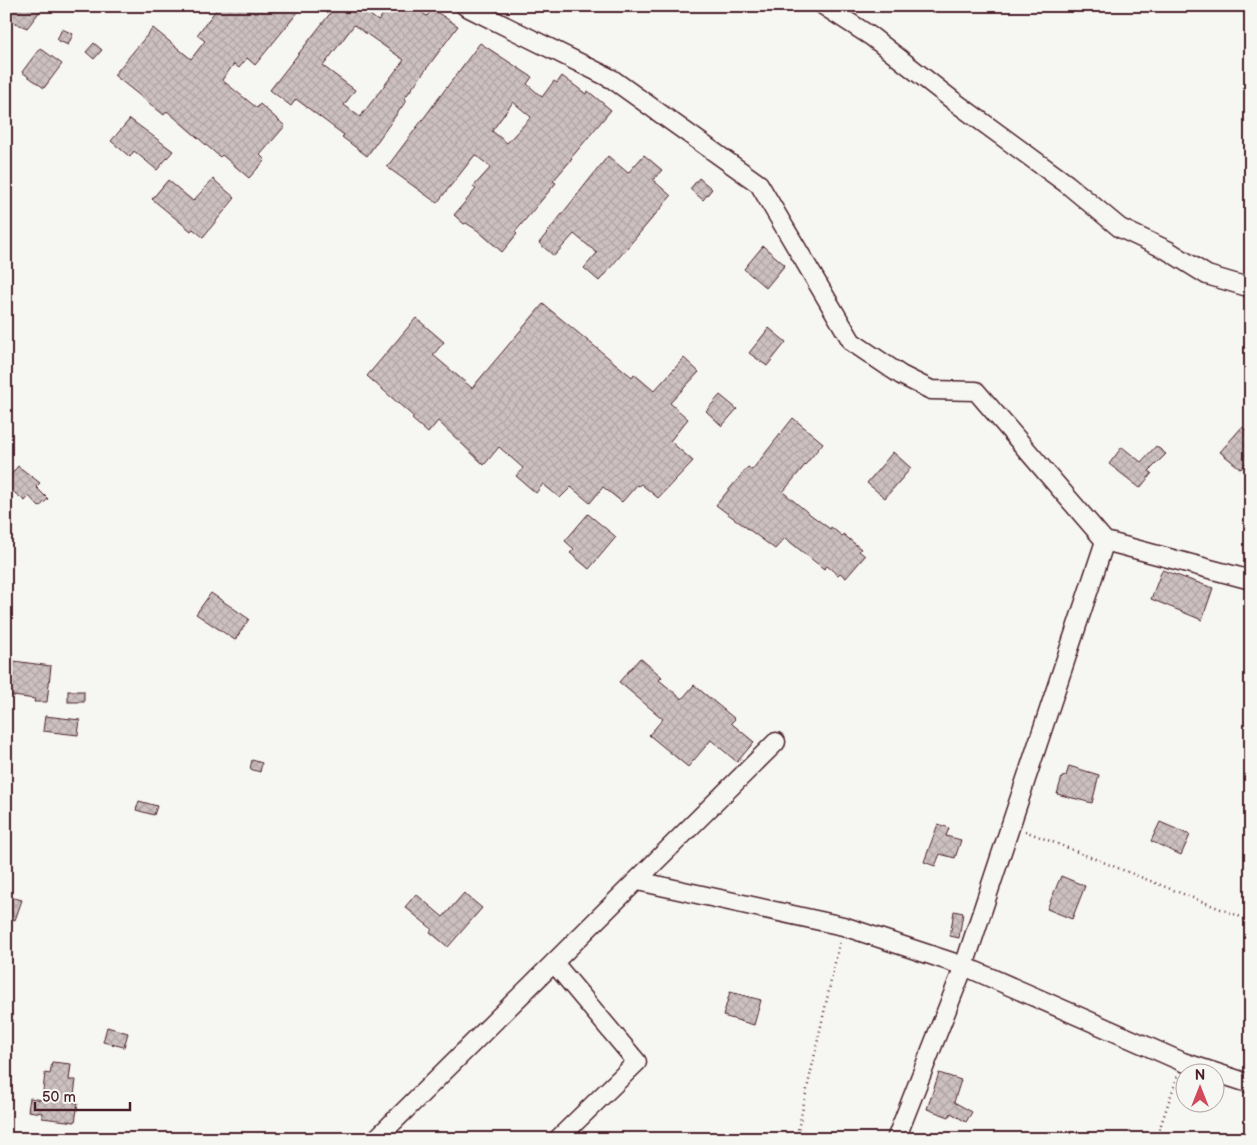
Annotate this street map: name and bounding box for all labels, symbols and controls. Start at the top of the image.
north arrow [1174,1062,1224,1112]
text: N [1195,1067,1205,1084]
scale bar [35,1080,130,1112]
text: 50 m [42,1088,76,1107]

